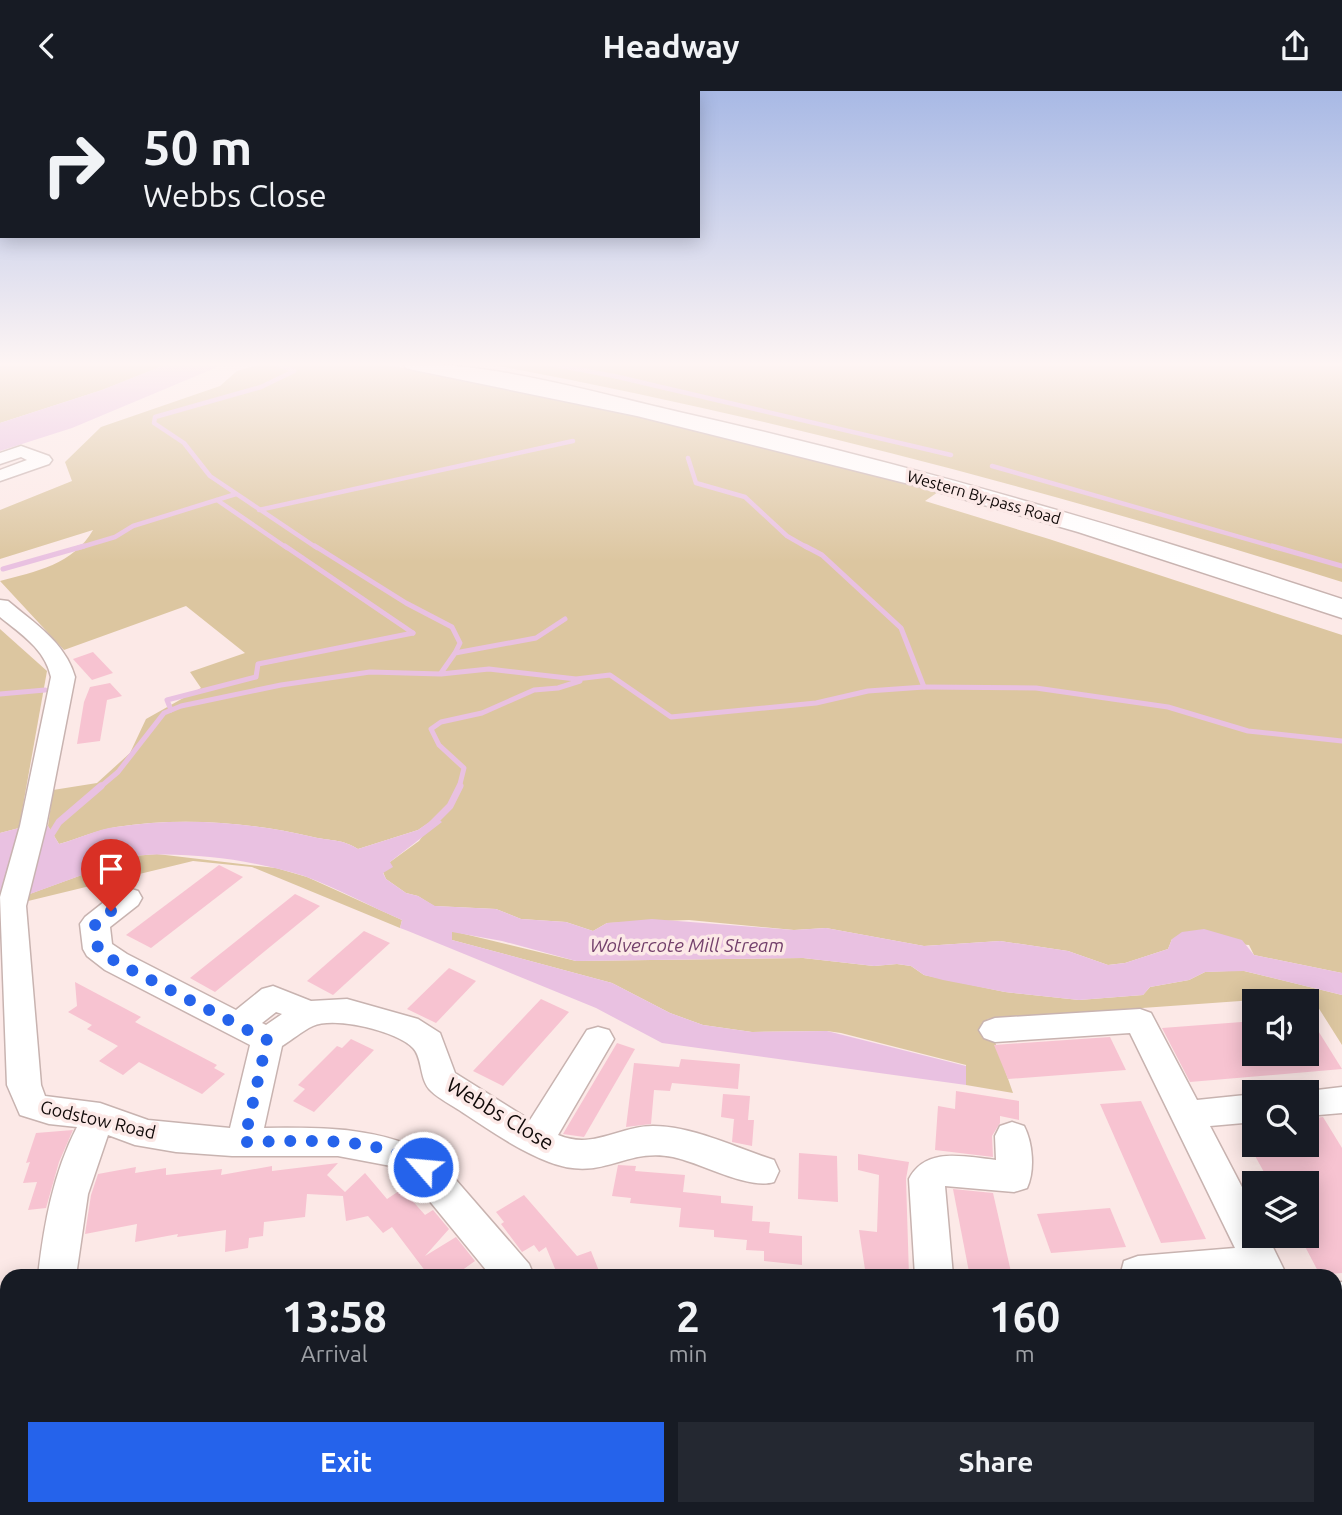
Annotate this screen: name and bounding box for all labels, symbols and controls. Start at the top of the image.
icon: back [28,27,66,65]
icon: share [1276,27,1314,65]
text: Headway [602,28,740,64]
icon: right [28,119,119,210]
text: 50 m [143,119,252,174]
text: Webbs Close [143,177,327,213]
street label: Western By-pass Road [905,466,1063,528]
pin [81,839,141,911]
icon: arrive [92,850,130,888]
water label: Wolvercote Mill Stream [590,934,784,956]
map controls [1242,989,1319,1248]
button: sound [1242,989,1319,1066]
street label: Webbs Close [443,1072,558,1154]
button: search [1242,1080,1319,1157]
street label: Godstow Road [39,1096,158,1142]
position arrow [386,1130,460,1204]
button: layers [1242,1171,1319,1248]
text: 13:58 [282,1293,387,1340]
text: 2 [676,1293,700,1340]
text: 160 [989,1293,1060,1340]
text: Arrival [301,1341,368,1366]
text: min [669,1341,707,1366]
text: m [1015,1341,1035,1366]
button: Exit [28,1422,664,1502]
button: Share [678,1422,1314,1502]

